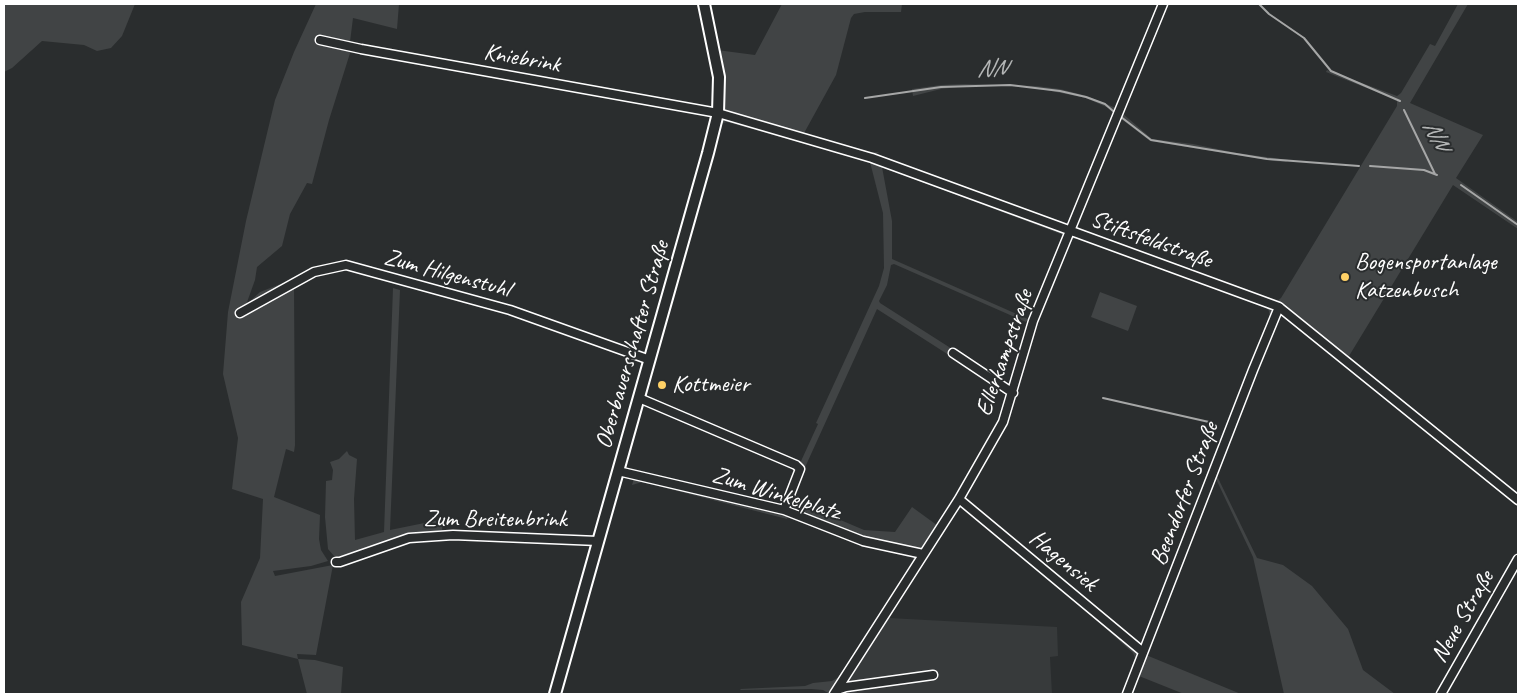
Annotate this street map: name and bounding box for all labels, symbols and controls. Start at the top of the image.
street label: Kniebrink [481,38,563,80]
water label: NN [976,54,1006,84]
water label: NN [1415,115,1455,155]
street label: Stiftsfeldstraße [1086,205,1216,275]
street label: Oberbauerschafter Straße [590,238,676,452]
street label: Zum Hilgenstuhl [381,243,513,305]
place label: Bogensportanlage Katzenbusch [1355,249,1497,305]
marker: Bogensportanlage Katzenbusch [1339,271,1351,283]
street label: Ellerkampstraße [970,286,1040,420]
place label: Kottmeier [672,371,749,399]
marker: Kottmeier [656,379,668,391]
street label: Beendorfer Straße [1144,418,1226,570]
street label: Zum Winkelplatz [709,461,843,527]
street label: Zum Breitenbrink [423,506,567,534]
street label: Hagensiek [1023,524,1103,598]
street label: Neue Straße [1425,566,1501,668]

